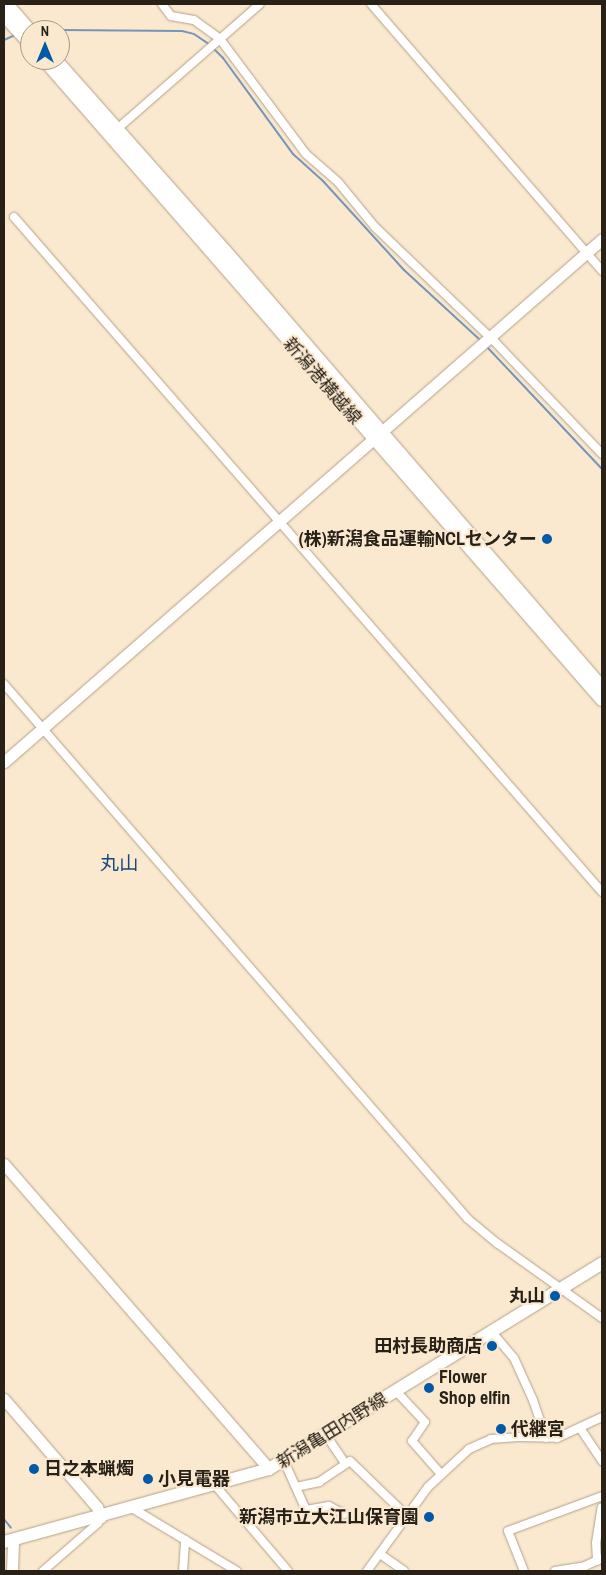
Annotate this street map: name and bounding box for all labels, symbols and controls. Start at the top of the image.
north arrow [20,20,70,70]
text: N [41,22,49,40]
street label: 新潟港横越線 [278,333,366,429]
place label: (株)新潟食品運輸NCLセンター [299,528,537,550]
marker: (株)新潟食品運輸NCLセンター [541,533,553,545]
district label: 丸山 [100,853,138,875]
place label: 丸山 [509,1285,545,1307]
marker: 丸山 [549,1290,561,1302]
place label: 田村長助商店 [374,1335,482,1357]
marker: 田村長助商店 [486,1340,498,1352]
place label: Flower Shop elfin [439,1367,510,1410]
marker: Flower Shop elfin [423,1382,435,1394]
street label: 新潟亀田内野線 [273,1388,391,1474]
place label: 代継宮 [511,1418,565,1440]
marker: 代継宮 [495,1423,507,1435]
place label: 日之本蝋燭 [44,1458,134,1480]
marker: 日之本蝋燭 [28,1463,40,1475]
place label: 小見電器 [158,1468,230,1490]
marker: 小見電器 [142,1473,154,1485]
place label: 新潟市立大江山保育園 [239,1506,419,1528]
marker: 新潟市立大江山保育園 [423,1511,435,1523]

